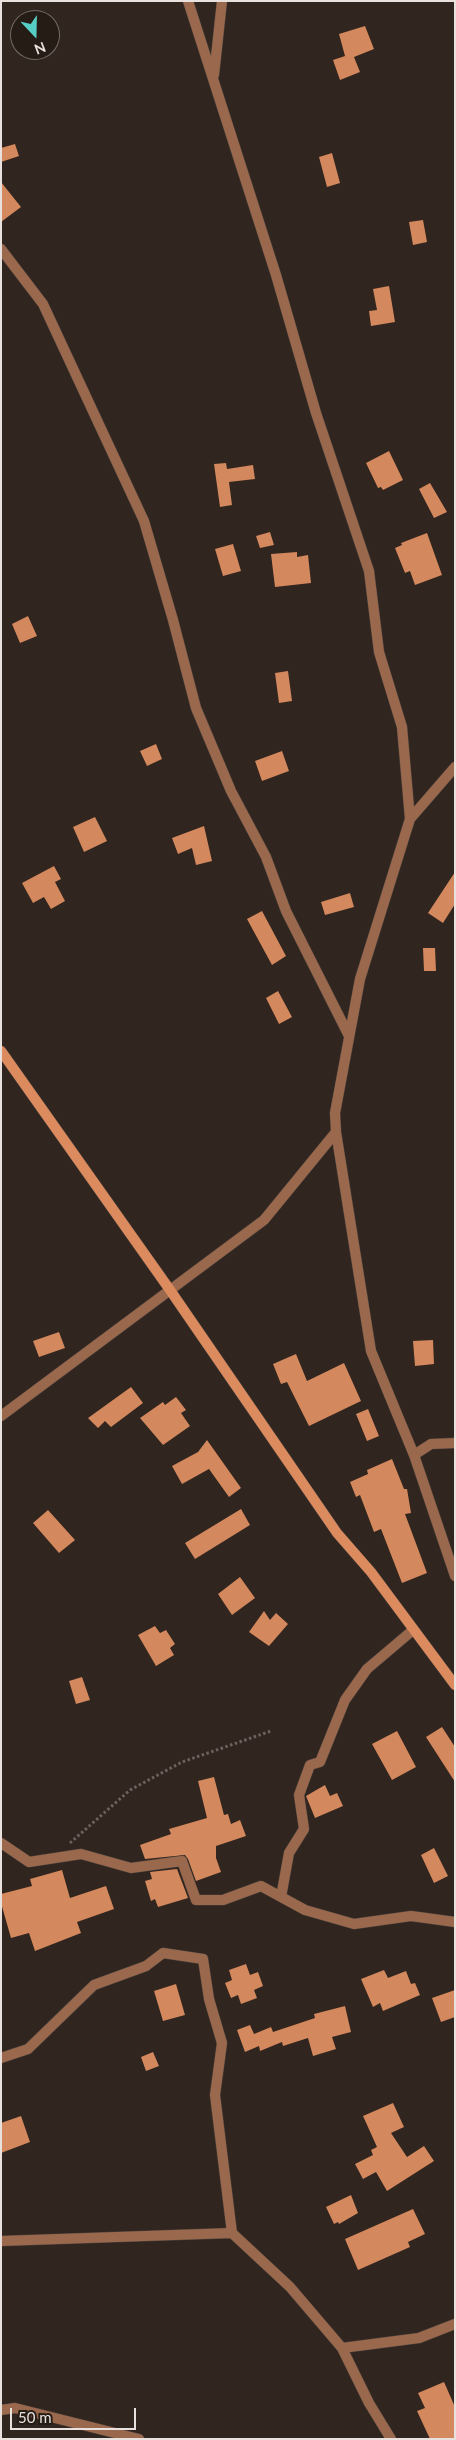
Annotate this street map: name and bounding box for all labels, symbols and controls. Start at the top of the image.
north arrow [10,10,60,60]
text: N [32,39,48,58]
scale bar [12,2398,139,2430]
text: 50 m [18,2408,52,2426]

